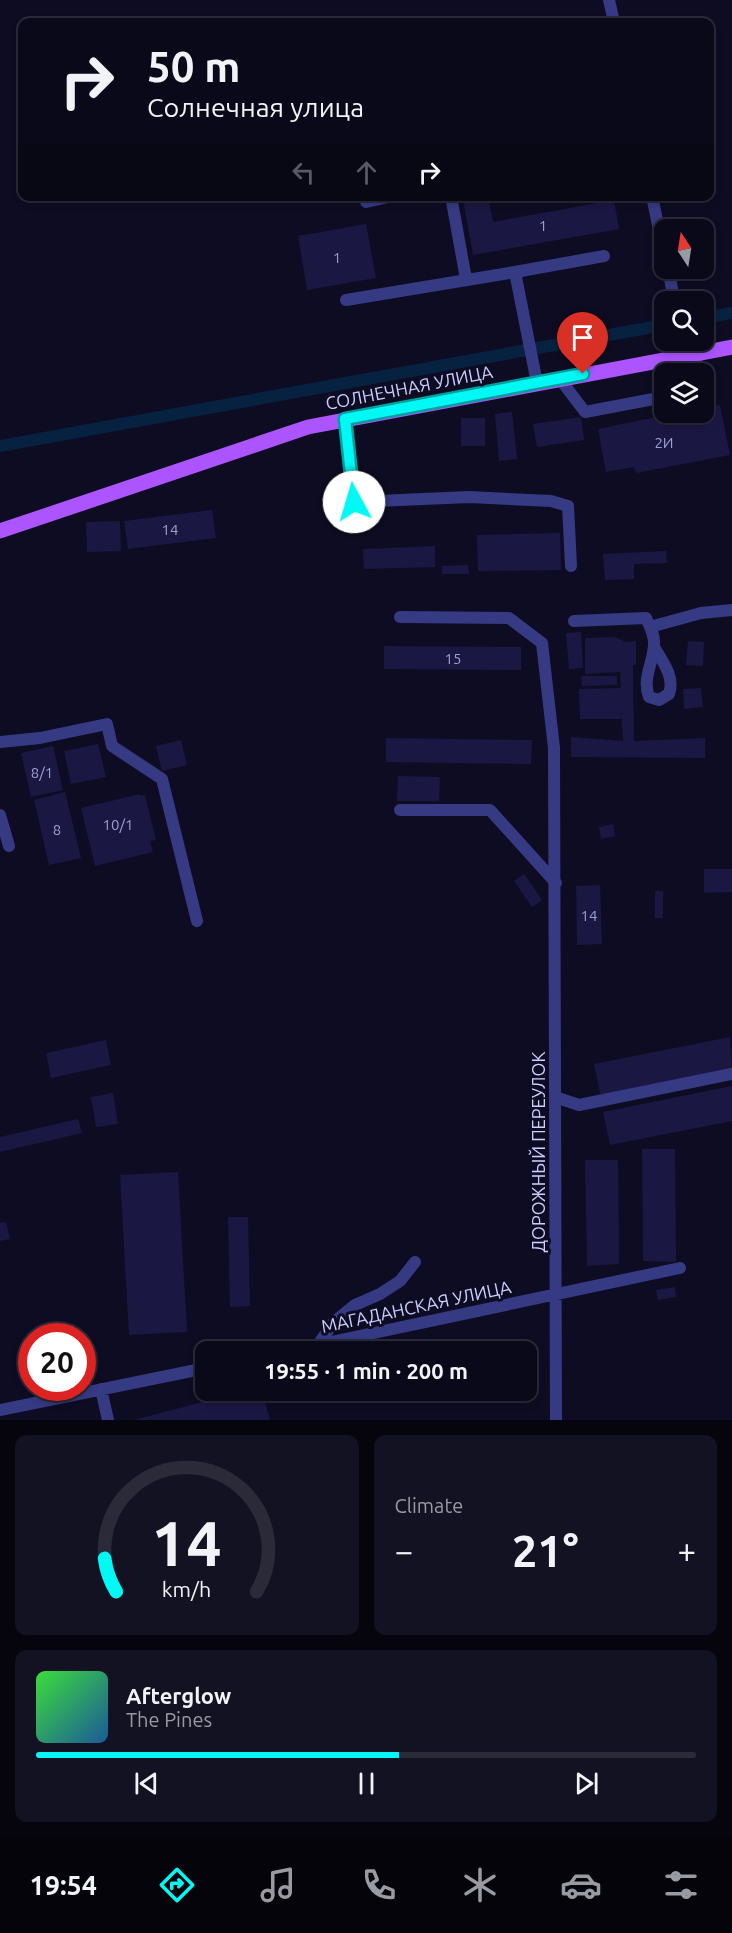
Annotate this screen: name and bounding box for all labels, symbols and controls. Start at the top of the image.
icon: right [48,42,126,120]
text: 50 m [147,43,241,90]
text: Солнечная улица [147,92,364,122]
icon: left [287,156,320,189]
icon: ahead [350,156,383,189]
icon: right [413,156,446,189]
house number: 1 [539,217,547,234]
north arrow [654,219,714,279]
map controls [654,219,714,423]
house number: 1 [333,249,341,266]
button: search [654,291,714,351]
pin [557,312,608,374]
icon: arrive [566,321,599,354]
street label: СОЛНЕЧНАЯ УЛИЦА [324,361,495,413]
button: layers [654,363,714,423]
house number: 2И [654,434,674,451]
position arrow [322,470,386,534]
house number: 14 [162,521,178,538]
house number: 15 [445,650,461,667]
house number: 8/1 [31,764,53,781]
house number: 10/1 [103,816,133,833]
house number: 8 [53,821,61,838]
house number: 14 [581,907,597,924]
street label: ДОРОЖНЫЙ ПЕРЕУЛОК [528,1051,548,1252]
street label: МАГАДАНСКАЯ УЛИЦА [319,1276,513,1336]
speed limit sign: 20 [18,1323,96,1401]
text: 19:55 · 1 min · 200 m [264,1358,468,1383]
text: Climate [395,1494,463,1517]
text: 14 [152,1508,222,1578]
text: 21° [512,1525,579,1576]
text: − [395,1532,413,1569]
text: + [677,1532,696,1569]
text: km/h [162,1577,211,1601]
text: Afterglow [126,1683,231,1708]
text: The Pines [126,1708,212,1731]
icon: previous [130,1767,163,1800]
icon: pause [350,1767,383,1800]
icon: next [570,1767,603,1800]
icon: directions [156,1864,198,1906]
icon: music [257,1864,299,1906]
icon: phone [358,1864,400,1906]
icon: climate [459,1864,501,1906]
icon: car [560,1864,602,1906]
icon: filters [660,1864,702,1906]
text: 19:54 [29,1870,97,1900]

